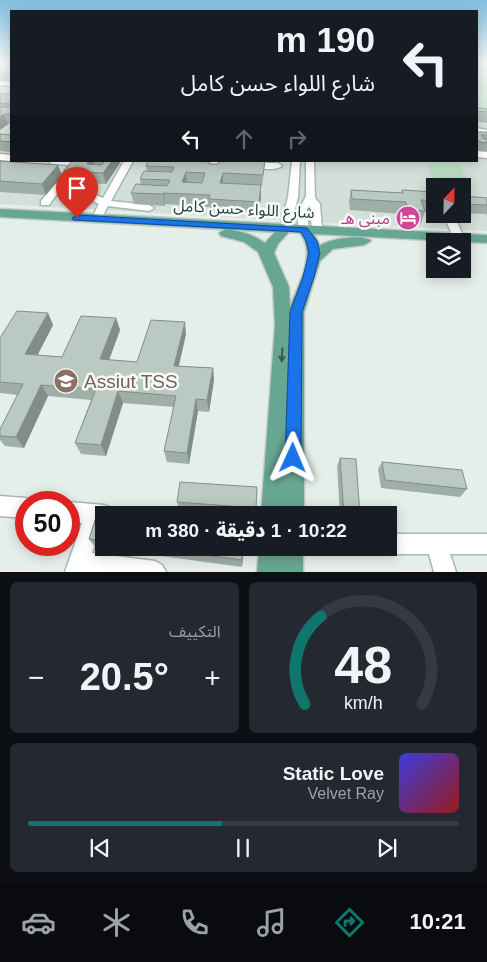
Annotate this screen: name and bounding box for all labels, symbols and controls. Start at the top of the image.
text: 190 m [276,20,375,59]
icon: left [393,30,458,95]
text: شارع اللواء حسن كامل [181,71,375,96]
icon: left [177,125,205,153]
icon: ahead [230,125,258,153]
icon: right [283,125,311,153]
pin [56,167,98,218]
icon: arrive [63,174,91,202]
north arrow [426,178,471,222]
map controls [426,178,471,278]
street label: شارع اللواء حسن كامل [173,197,315,225]
hotel icon: مبنى هـ [395,205,421,231]
place label: مبنى هـ [341,210,390,228]
button: layers [426,233,471,278]
one-way arrow [277,348,285,364]
school or university icon: Assiut TSS [53,368,79,394]
place label: Assiut TSS [84,371,178,392]
position arrow [266,431,318,483]
speed limit sign: 50 [15,491,80,556]
text: 10:22 · 1 دقيقة · 380 m [145,520,347,541]
text: التكييف [169,623,221,640]
text: 48 [334,636,392,694]
text: 20.5° [80,656,169,698]
text: − [28,662,44,693]
text: + [204,662,221,693]
text: km/h [343,693,382,713]
text: Static Love [283,763,384,784]
text: Velvet Ray [308,785,384,802]
icon: previous [86,834,114,862]
icon: pause [229,834,257,862]
icon: next [373,834,401,862]
icon: car [21,905,56,940]
icon: climate [99,905,134,940]
icon: phone [177,905,212,940]
icon: music [254,905,289,940]
icon: directions [332,905,367,940]
text: 10:21 [409,909,466,934]

